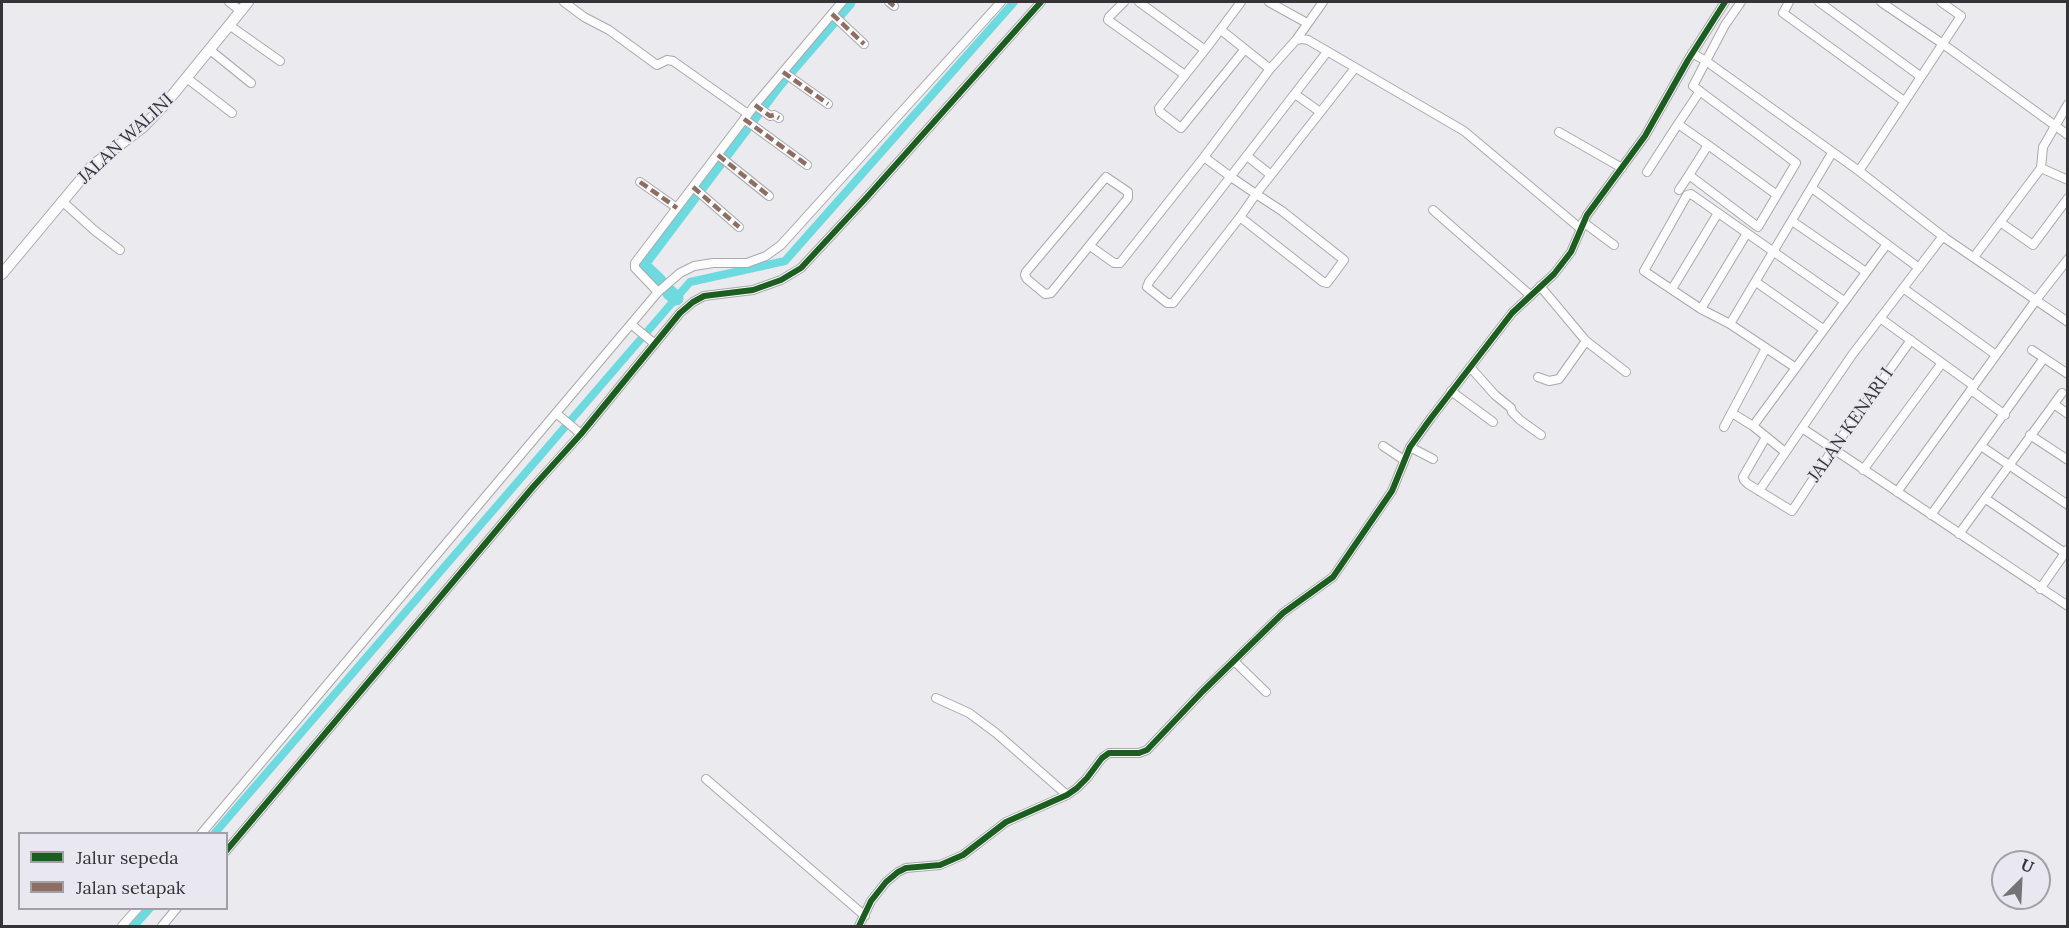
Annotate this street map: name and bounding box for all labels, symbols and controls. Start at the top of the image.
street label: JALAN WALINI [74,89,178,189]
street label: JALAN KENARI I [1804,364,1898,486]
legend [18,832,228,910]
text: Jalur sepeda [76,846,178,869]
north arrow [1991,850,2051,910]
text: U [2018,854,2037,877]
text: Jalan setapak [76,876,186,899]

